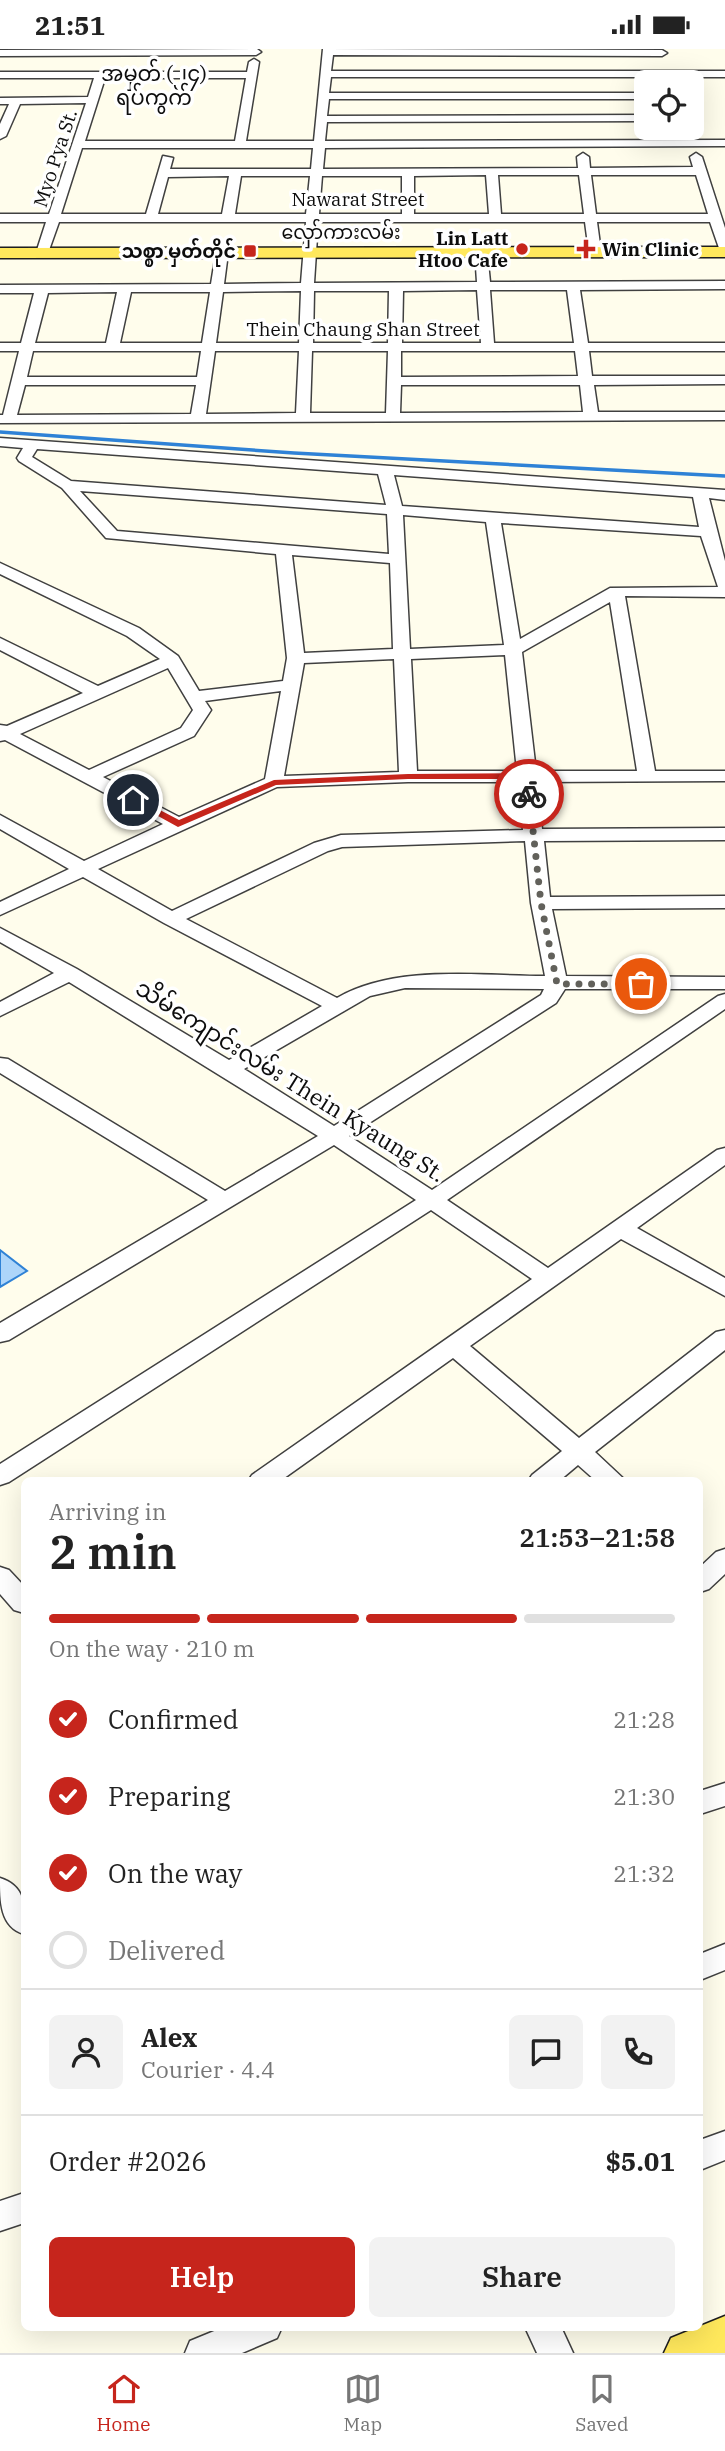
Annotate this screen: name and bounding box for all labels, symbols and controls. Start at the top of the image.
text: 21:51 [35,8,105,42]
district label: အမှတ် (၂၄) ရပ်ကွက် [101,58,207,115]
map controls [634,70,704,140]
button: locate [634,70,704,140]
street label: Myo Pya St. [28,106,82,210]
street label: Nawarat Street [292,187,425,211]
street label: လှော်ကားလမ်း [281,218,401,249]
place label: Lin Latt Htoo Cafe [418,226,508,272]
place label: Win Clinic [602,237,699,261]
place label: သစ္စာ မှတ်တိုင် [121,238,236,267]
marker: Win Clinic [576,239,596,259]
marker: Lin Latt Htoo Cafe [514,241,530,257]
marker: သစ္စာ မှတ်တိုင် [242,243,258,259]
street label: Thein Chaung Shan Street [246,317,480,341]
courier [494,759,564,829]
pin [103,770,163,830]
icon: bike [510,775,548,813]
icon: home [114,781,152,819]
pin [611,954,671,1014]
icon: bag [622,965,660,1003]
street label: သိမ်ကျောင်းလမ်း Thein Kyaung St. [128,972,451,1192]
text: Arriving in [49,1496,166,1526]
text: 21:53–21:58 [519,1520,675,1554]
text: 2 min [49,1522,177,1582]
text: On the way · 210 m [49,1633,255,1663]
icon: check [49,1700,87,1738]
text: Confirmed [108,1702,239,1736]
text: 21:28 [613,1704,675,1734]
icon: check [49,1777,87,1815]
text: Preparing [108,1779,230,1813]
text: 21:30 [613,1781,675,1811]
icon: check [49,1854,87,1892]
text: On the way [108,1856,242,1890]
text: 21:32 [613,1858,675,1888]
text: Delivered [108,1933,225,1967]
button: person [49,2015,123,2089]
button: chat [509,2015,583,2089]
button: phone [601,2015,675,2089]
text: Alex [141,2020,197,2054]
text: Courier · 4.4 [141,2054,275,2084]
text: Order #2026 [49,2144,207,2178]
text: $5.01 [605,2144,675,2178]
button: Help [49,2237,355,2317]
button: Share [369,2237,675,2317]
tab: Home [97,2370,151,2436]
tab: Map [344,2370,382,2436]
tab: Saved [575,2370,628,2436]

